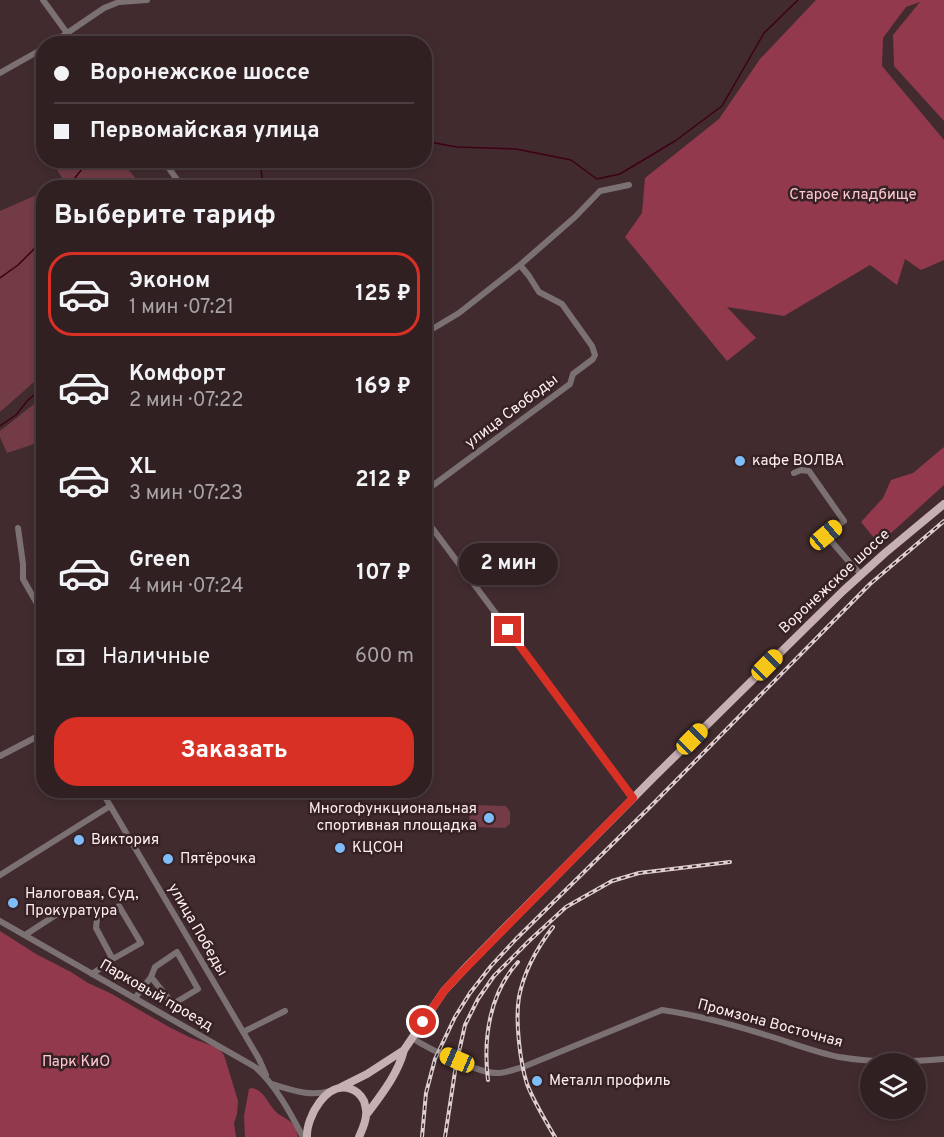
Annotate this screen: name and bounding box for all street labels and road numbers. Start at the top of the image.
street label: улица Свободы [462,371,562,453]
street label: Воронежское шоссе [776,526,894,638]
street label: улица Победы [163,880,231,980]
street label: Парковый проезд [96,956,216,1036]
street label: Промзона Восточная [695,995,845,1053]

